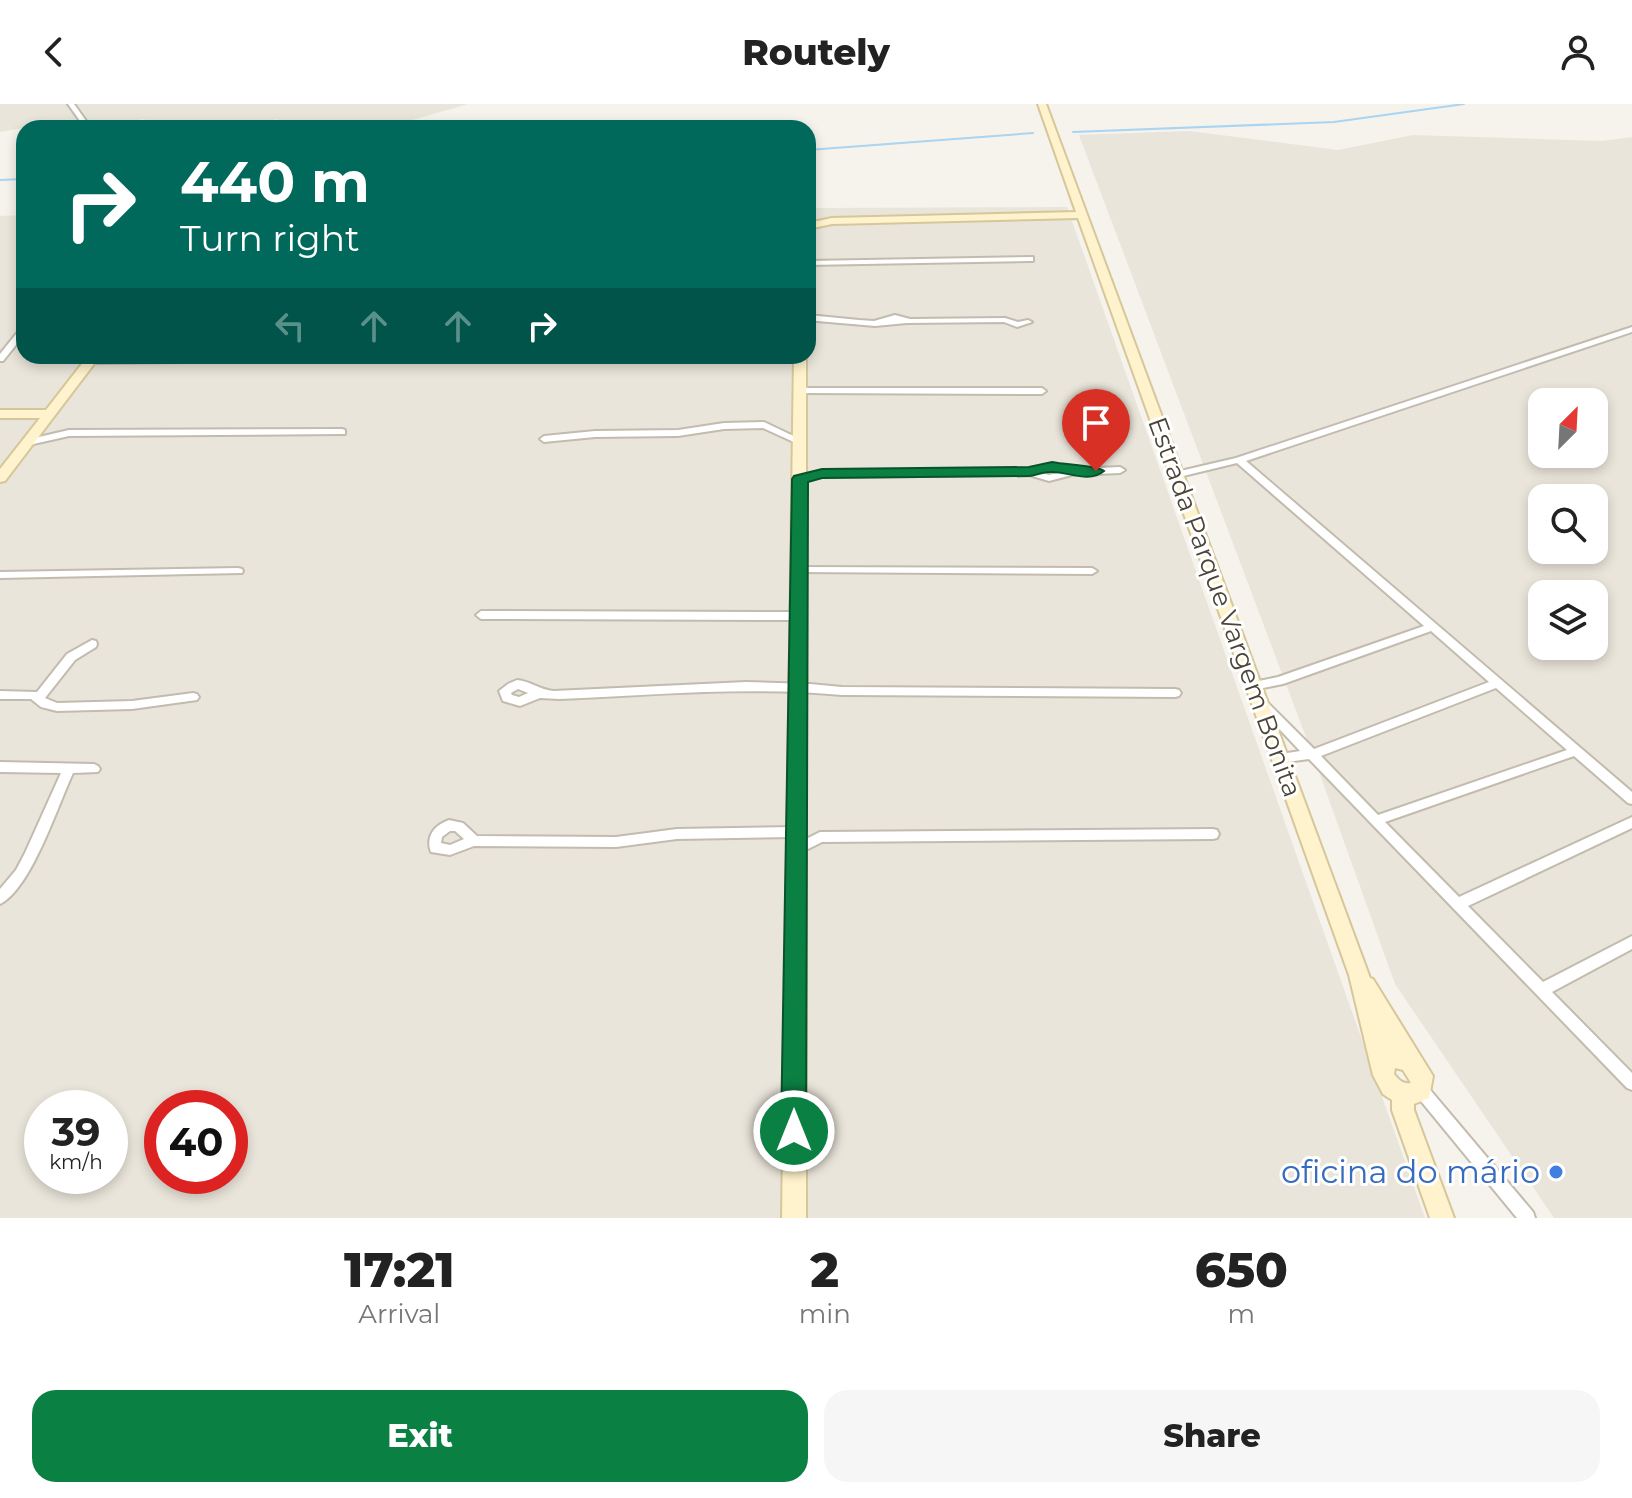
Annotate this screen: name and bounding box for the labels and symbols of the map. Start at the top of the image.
north arrow [1528,388,1608,468]
pin [1062,389,1130,471]
street label: Estrada Parque Vargem Bonita [1141,413,1309,801]
position arrow [752,1089,836,1173]
speed limit sign: 40 [144,1090,248,1194]
place label: oficina do mário [1281,1152,1540,1191]
marker: oficina do mário [1547,1163,1565,1181]

